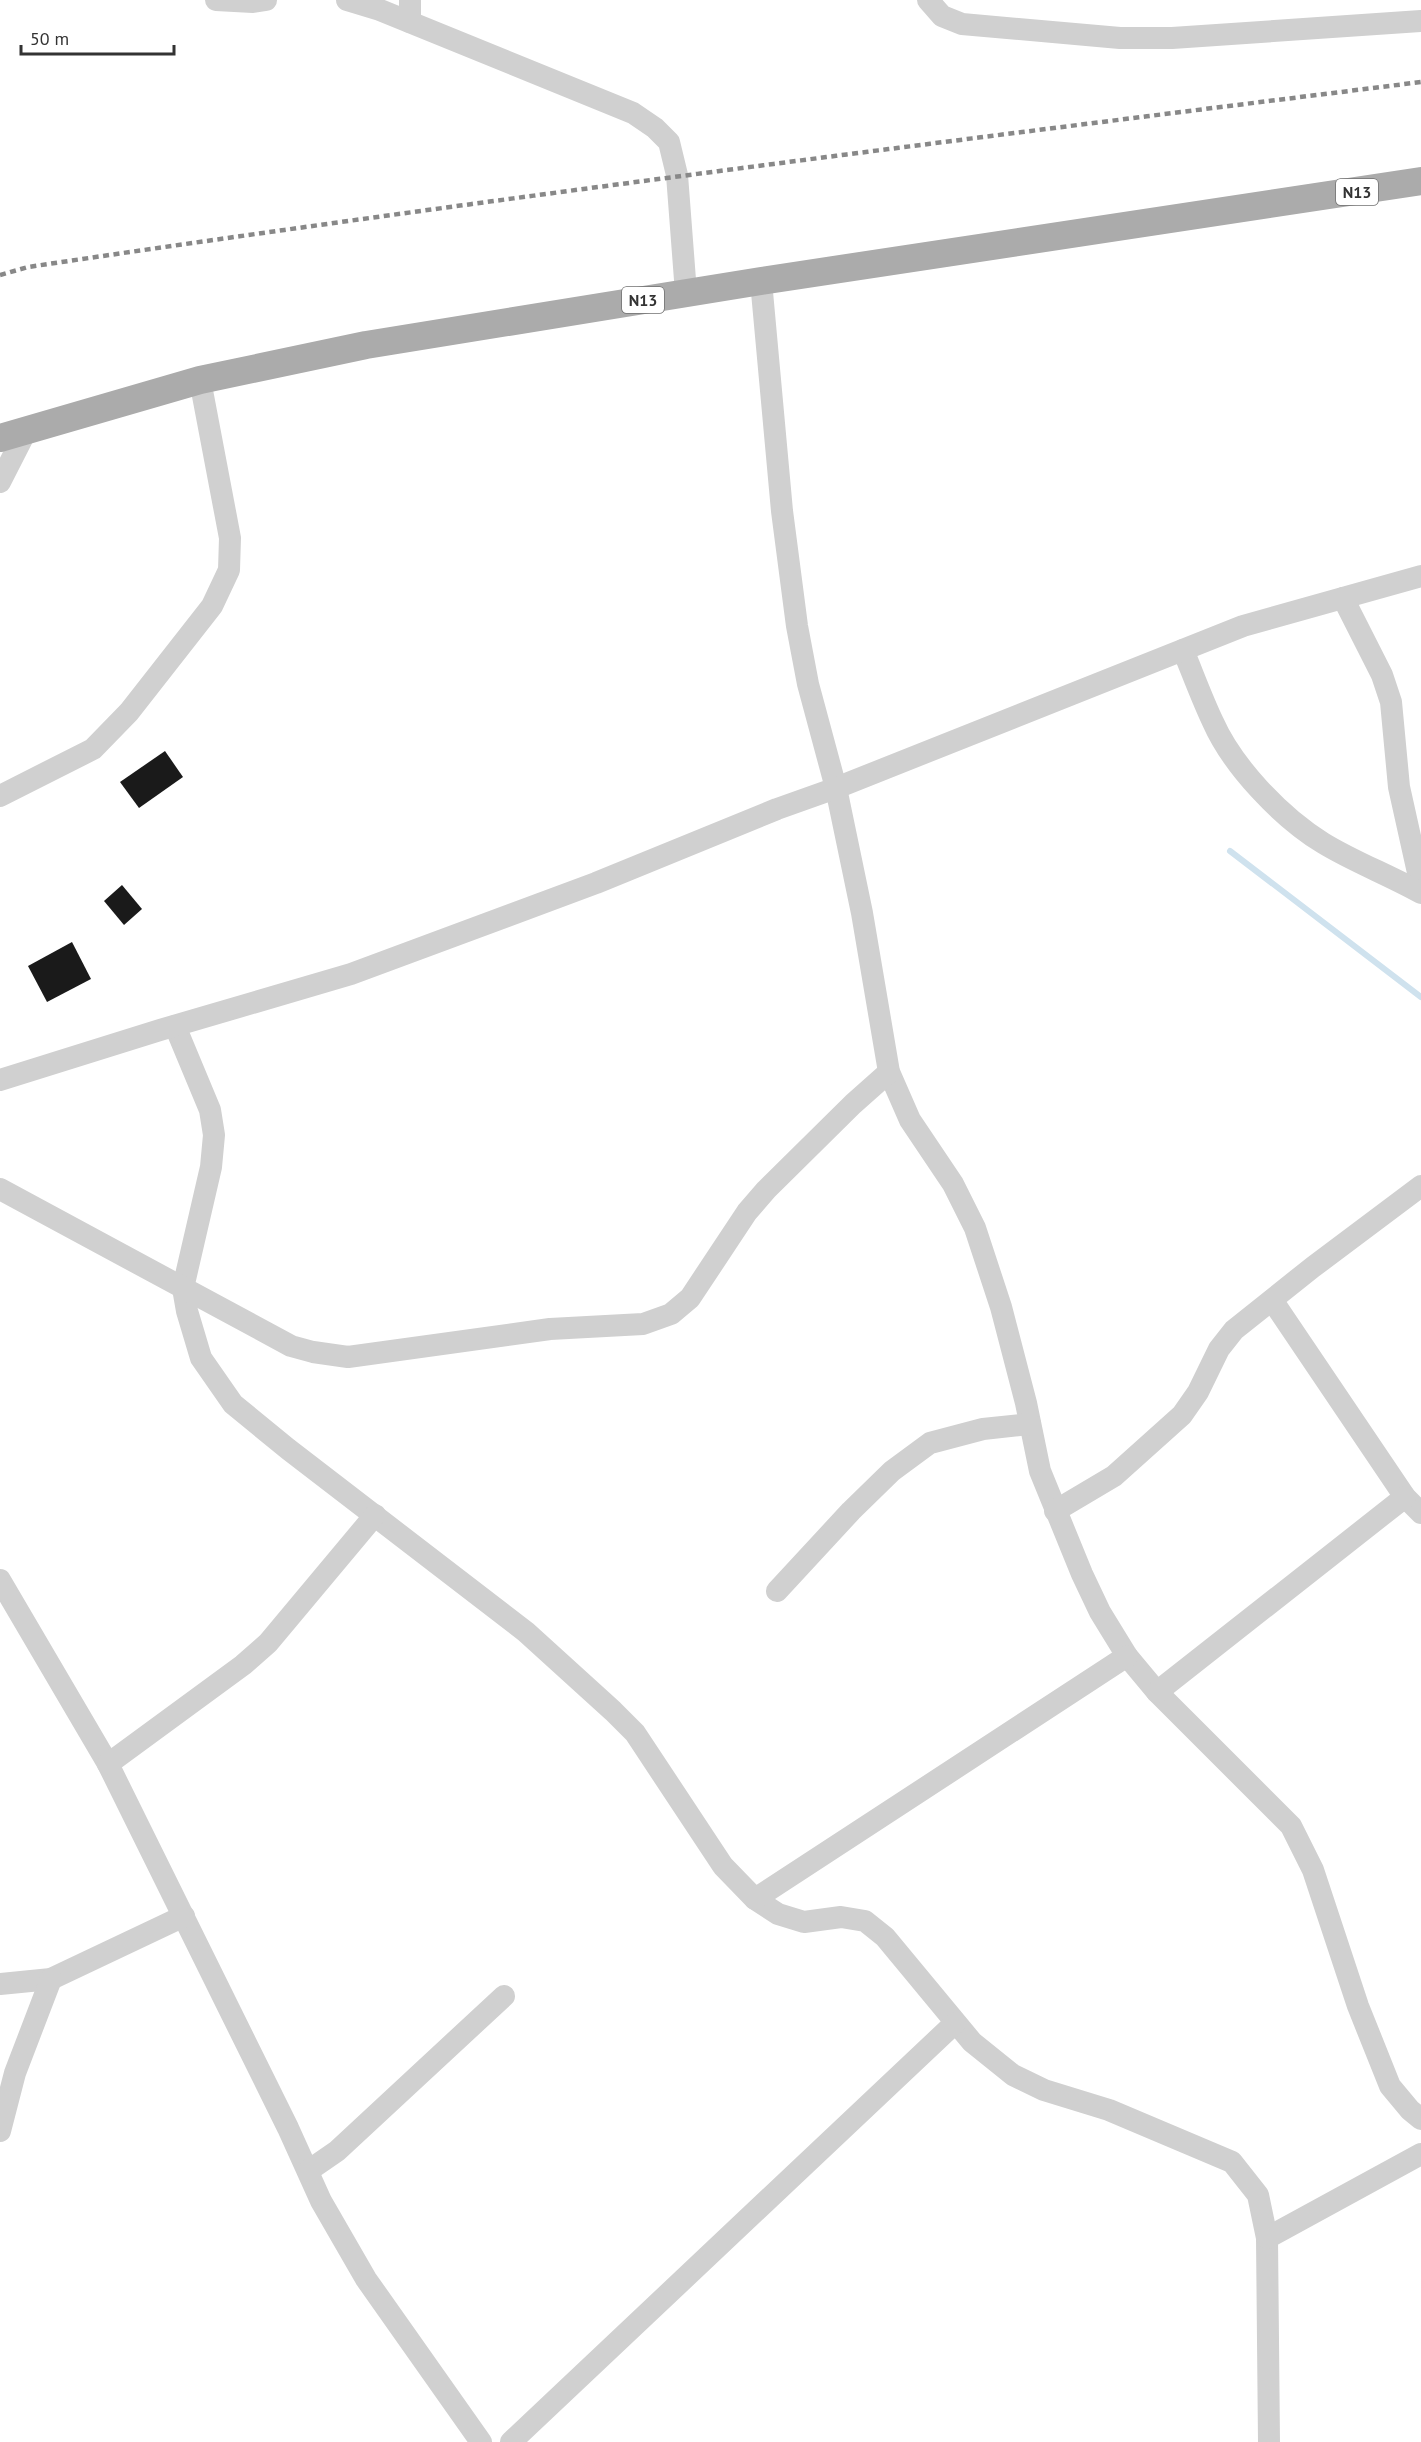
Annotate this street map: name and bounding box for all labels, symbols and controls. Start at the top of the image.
scale bar [21,18,174,56]
text: 50 m [30,27,69,50]
road number: N13 [1336,179,1378,205]
road number: N13 [622,287,664,313]

